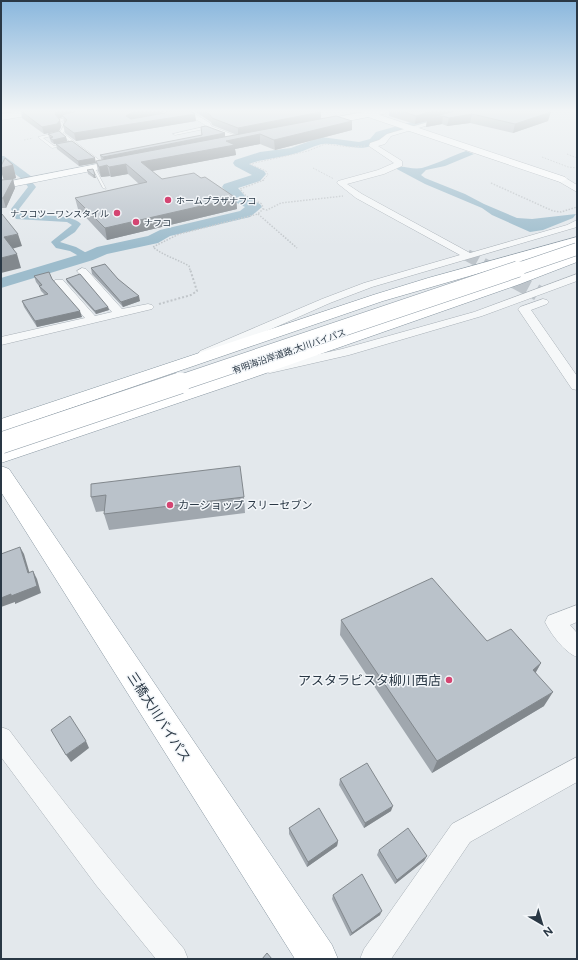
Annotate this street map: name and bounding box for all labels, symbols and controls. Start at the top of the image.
marker: ホームプラザナフコ [163,195,173,205]
place label: ホームプラザナフコ [176,195,256,206]
place label: ナフコツーワンスタイル [10,208,109,219]
marker: ナフコツーワンスタイル [112,208,122,218]
marker: ナフコ [131,217,141,227]
place label: ナフコ [144,217,171,228]
street label: 有明海沿岸道路;大川バイパス [231,326,347,376]
place label: カーショップ スリーセブン [178,499,313,512]
marker: カーショップ スリーセブン [165,500,175,510]
street label: 三橋大川バイパス [124,669,194,765]
place label: アスタラビスタ柳川西店 [298,673,441,688]
marker: アスタラビスタ柳川西店 [444,675,454,685]
north arrow [522,904,562,944]
text: N [540,924,555,939]

